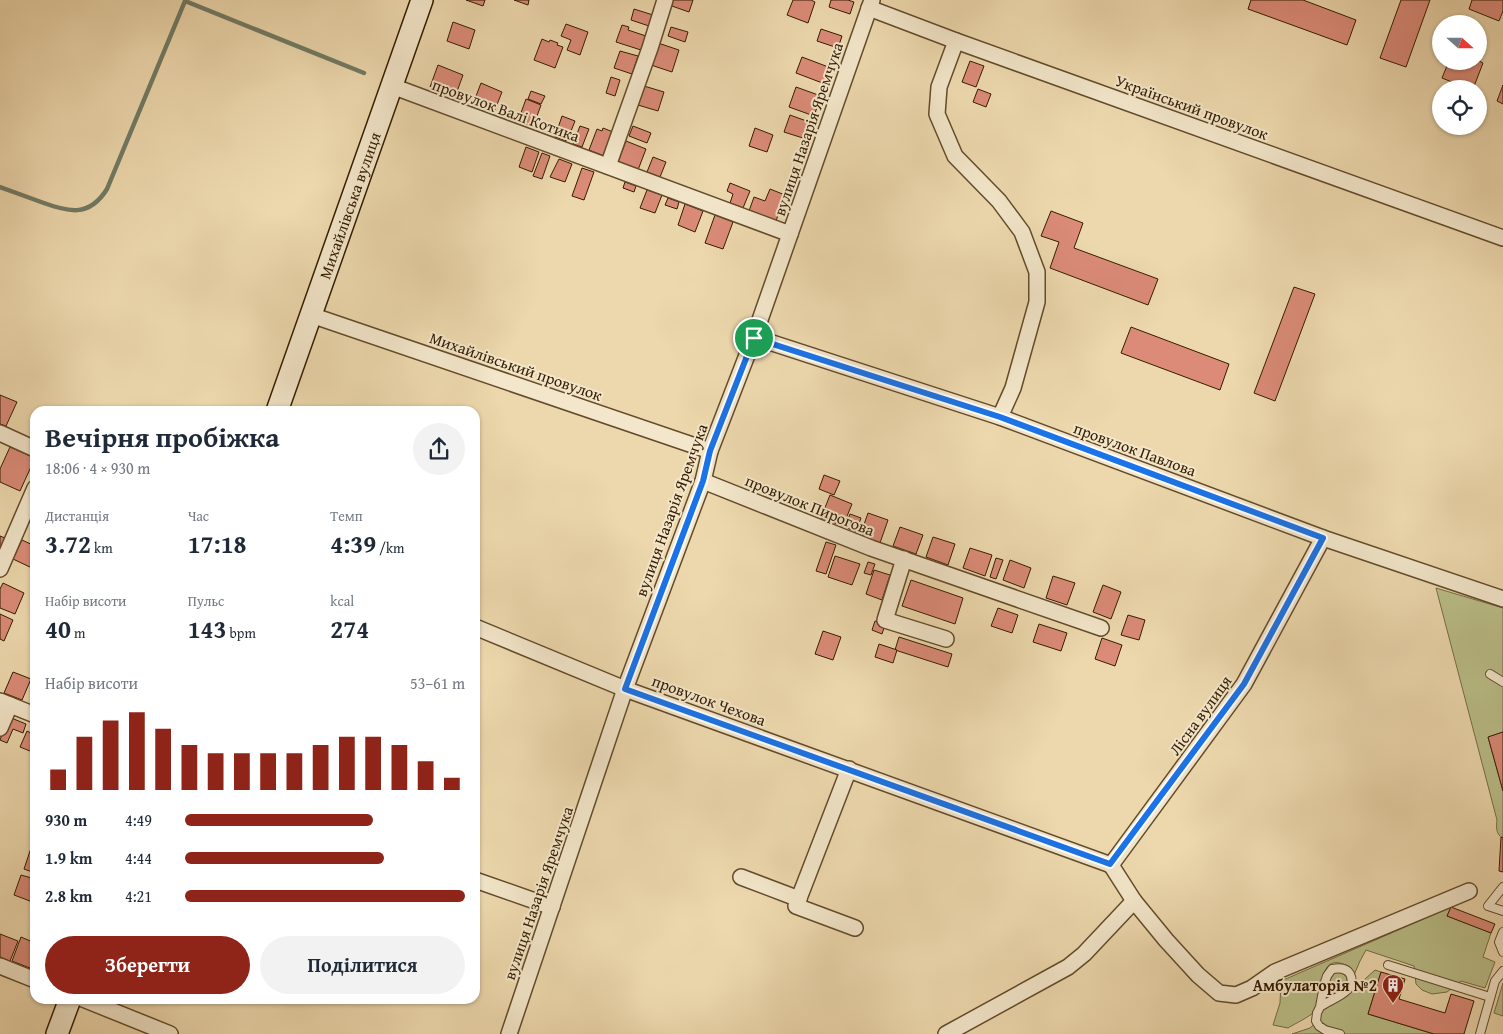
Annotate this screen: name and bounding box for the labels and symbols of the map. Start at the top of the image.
north arrow [1432,15,1488,70]
street label: вулиця Назарія Яремчука [767,39,849,219]
street label: Український провулок [1112,68,1272,146]
street label: провулок Валі Котика [429,72,583,148]
street label: Михайлівська вулиця [313,129,386,282]
pin [733,317,775,359]
street label: Михайлівський провулок [426,325,606,407]
street label: провулок Павлова [1070,416,1200,482]
street label: вулиця Назарія Яремчука [629,420,714,600]
street label: провулок Пирогова [742,468,879,542]
street label: провулок Чехова [649,668,770,732]
street label: Лісна вулиця [1163,670,1237,760]
street label: вулиця Назарія Яремчука [497,803,579,983]
place label: Амбулаторія №2 [1253,973,1377,997]
building icon: Амбулаторія №2 [1381,973,1405,1004]

